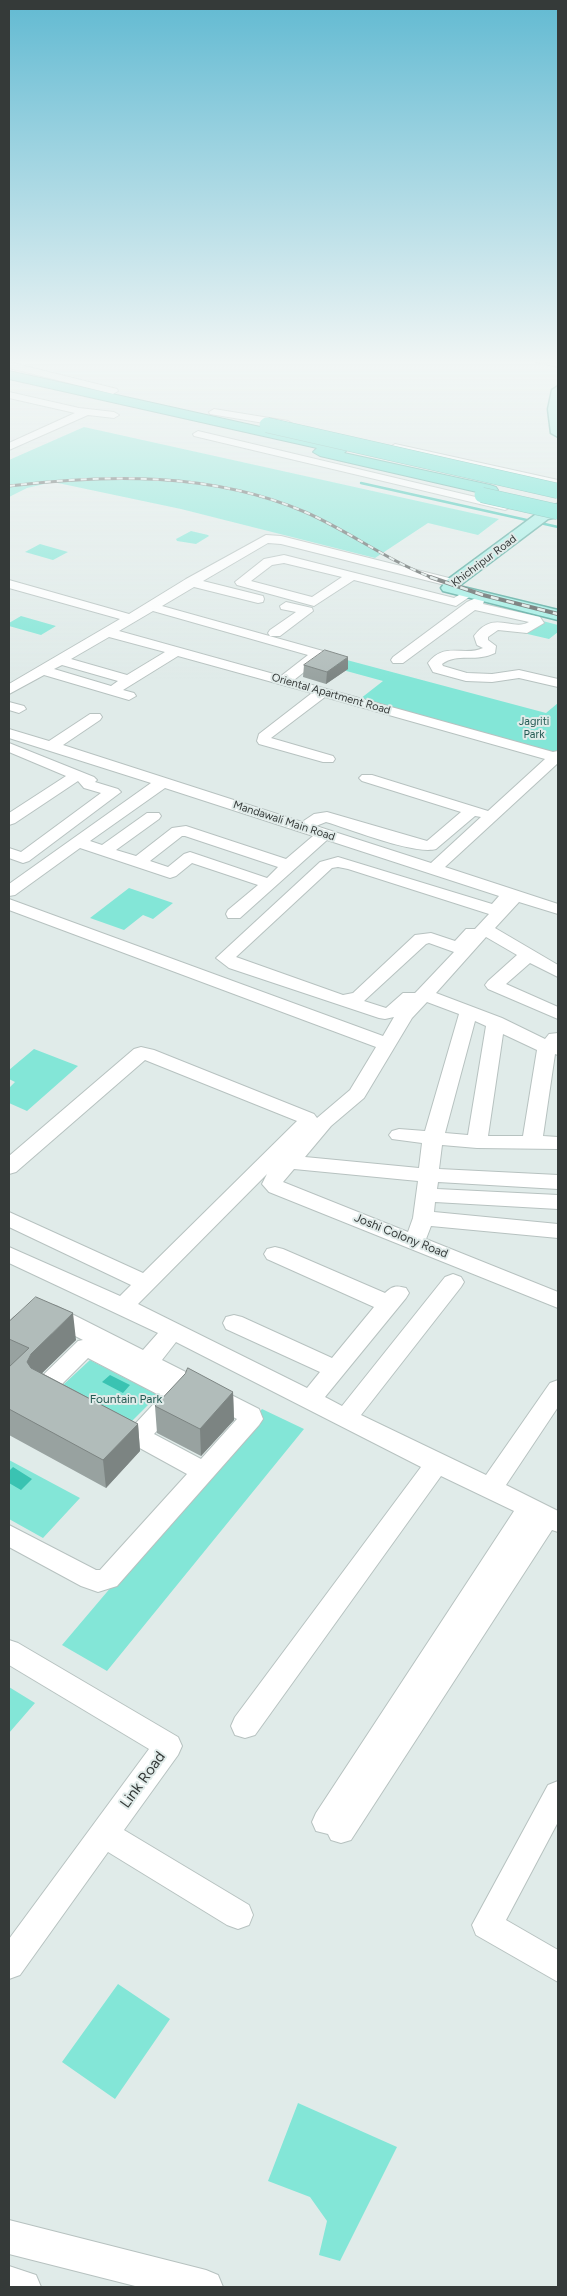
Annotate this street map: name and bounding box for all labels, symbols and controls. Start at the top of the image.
street label: Khichripur Road [449,532,519,590]
street label: Oriental Apartment Road [270,671,392,717]
park label: Jagriti Park [519,715,549,741]
street label: Mandawali Main Road [231,798,337,844]
street label: Joshi Colony Road [352,1211,450,1261]
park label: Fountain Park [90,1392,162,1406]
street label: Link Road [117,1748,169,1812]

